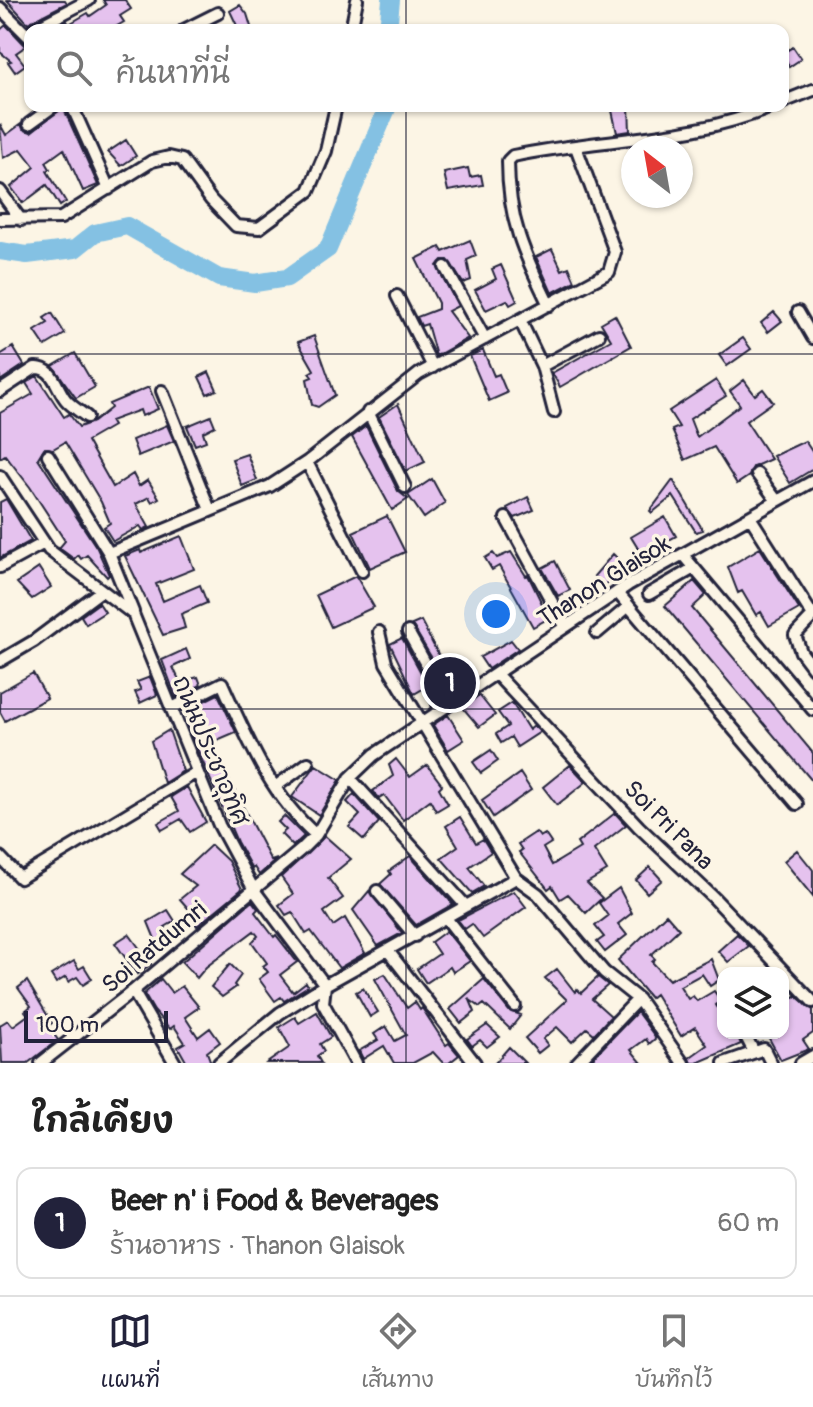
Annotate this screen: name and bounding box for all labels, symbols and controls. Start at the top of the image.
search box [24,24,789,112]
icon: search [52,46,96,90]
text: ค้นหาที่นี่ [116,55,230,92]
north arrow [621,136,693,208]
street label: Thanon Glaisok [533,529,676,634]
your location [476,594,516,634]
pin: 1 [424,653,476,713]
street label: ถนนประชาอุทิศ [163,672,256,832]
street label: Soi Pri Pana [618,775,719,876]
street label: Soi Ratdumri [96,895,213,1000]
map controls [717,967,789,1039]
button: layers [717,967,789,1039]
scale bar [24,1007,168,1043]
text: 100 m [36,1011,99,1039]
text: ใกล้เคียง [32,1100,174,1143]
text: Beer n' i Food & Beverages [110,1182,438,1219]
text: 1 [55,1207,65,1239]
text: 60 m [717,1207,779,1239]
text: ร้านอาหาร · Thanon Glaisok [110,1230,405,1262]
tab: แผนที่ [101,1309,160,1395]
tab: เส้นทาง [361,1309,434,1395]
tab: บันทึกไว้ [635,1309,712,1395]

